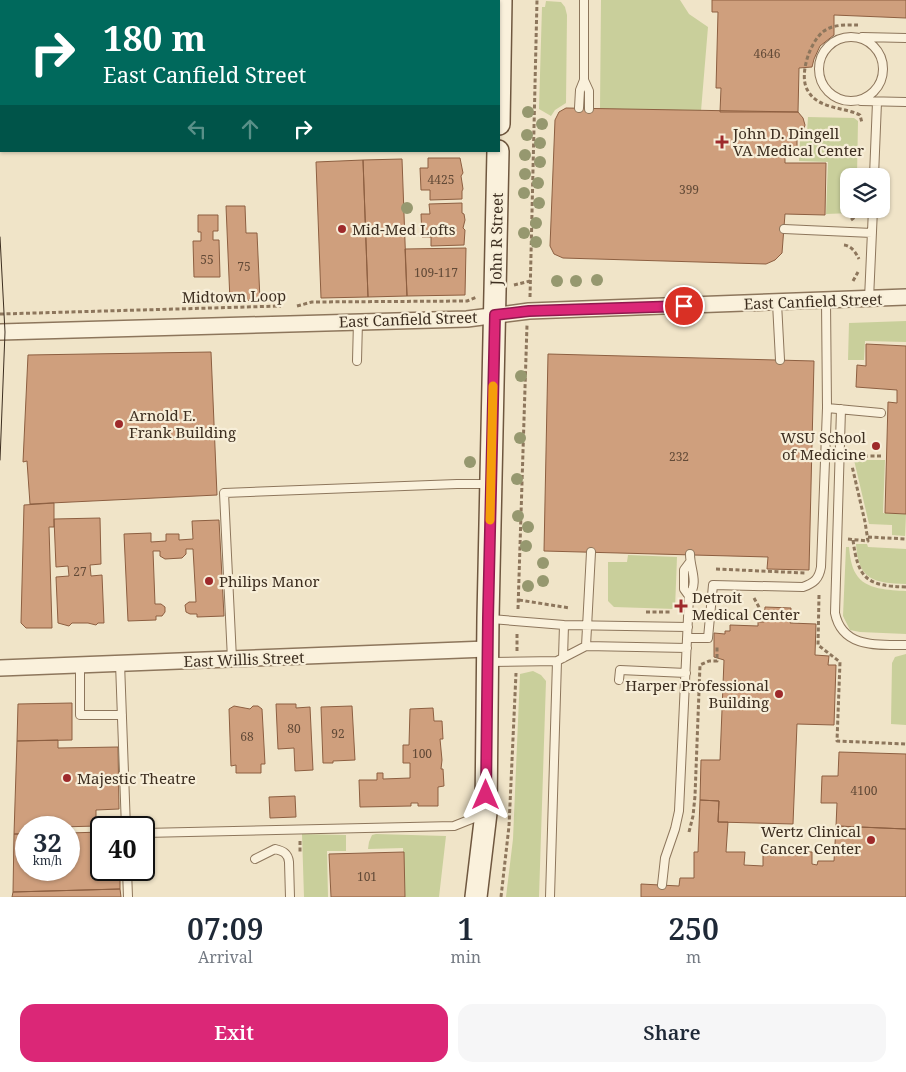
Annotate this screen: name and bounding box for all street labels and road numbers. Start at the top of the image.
street label: John R Street [485,192,507,287]
street label: Midtown Loop [182,285,286,307]
street label: East Canfield Street [743,289,883,313]
street label: East Canfield Street [338,307,478,331]
street label: East Willis Street [183,647,305,671]

